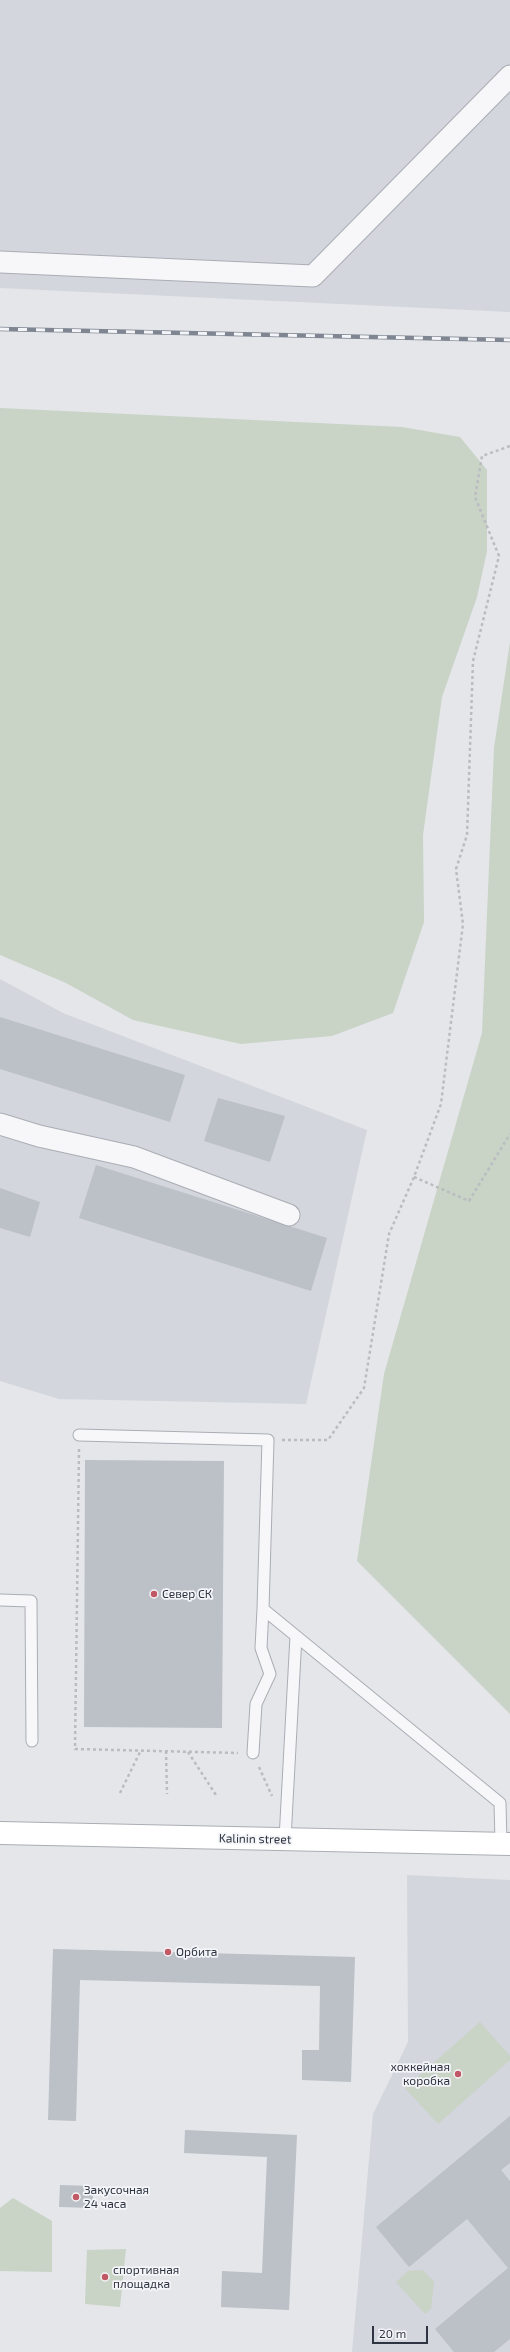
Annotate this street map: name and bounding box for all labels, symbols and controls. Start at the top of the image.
place label: Север СК [162,1587,212,1601]
marker: Север СК [149,1589,159,1599]
street label: Kalinin street [219,1831,291,1847]
place label: Орбита [176,1945,217,1959]
marker: Орбита [163,1947,173,1957]
place label: хоккейная коробка [390,2060,450,2088]
marker: хоккейная коробка [453,2069,463,2079]
place label: Закусочная 24 часа [84,2183,149,2211]
marker: Закусочная 24 часа [71,2192,81,2202]
place label: спортивная площадка [113,2263,179,2291]
marker: спортивная площадка [100,2272,110,2282]
scale bar [374,2318,430,2344]
text: 20 m [379,2326,406,2340]

